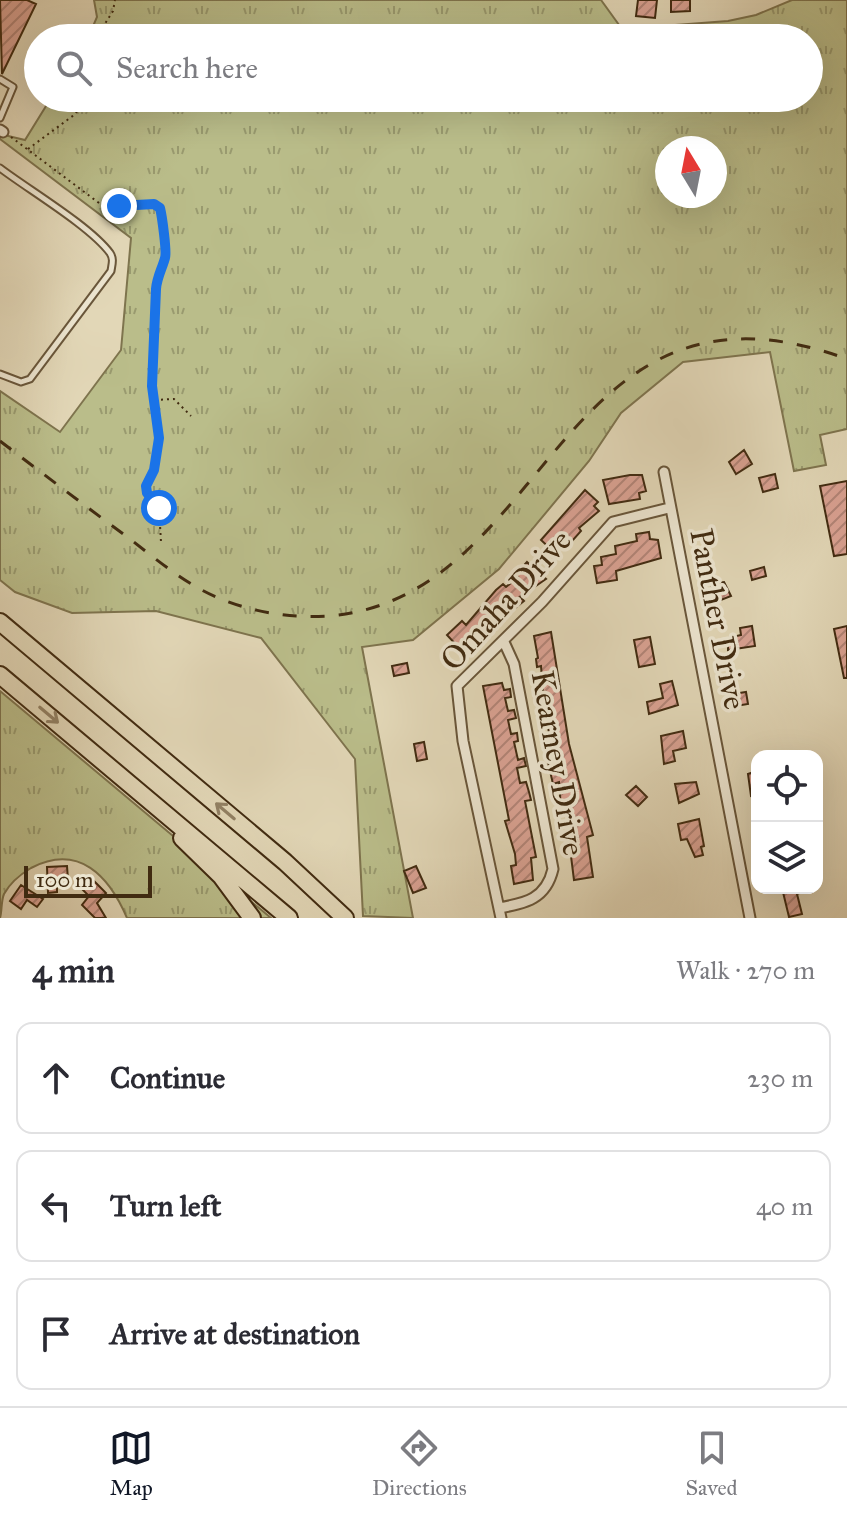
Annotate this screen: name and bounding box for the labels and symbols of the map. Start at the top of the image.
north arrow [655,136,727,208]
route end [101,188,137,224]
route start [141,490,177,526]
street label: Omaha Drive [432,521,580,679]
street label: Panther Drive [681,525,755,713]
street label: Kearney Drive [523,667,593,859]
one-way arrow [38,706,59,724]
one-way arrow [216,802,236,820]
scale bar [24,862,152,898]

